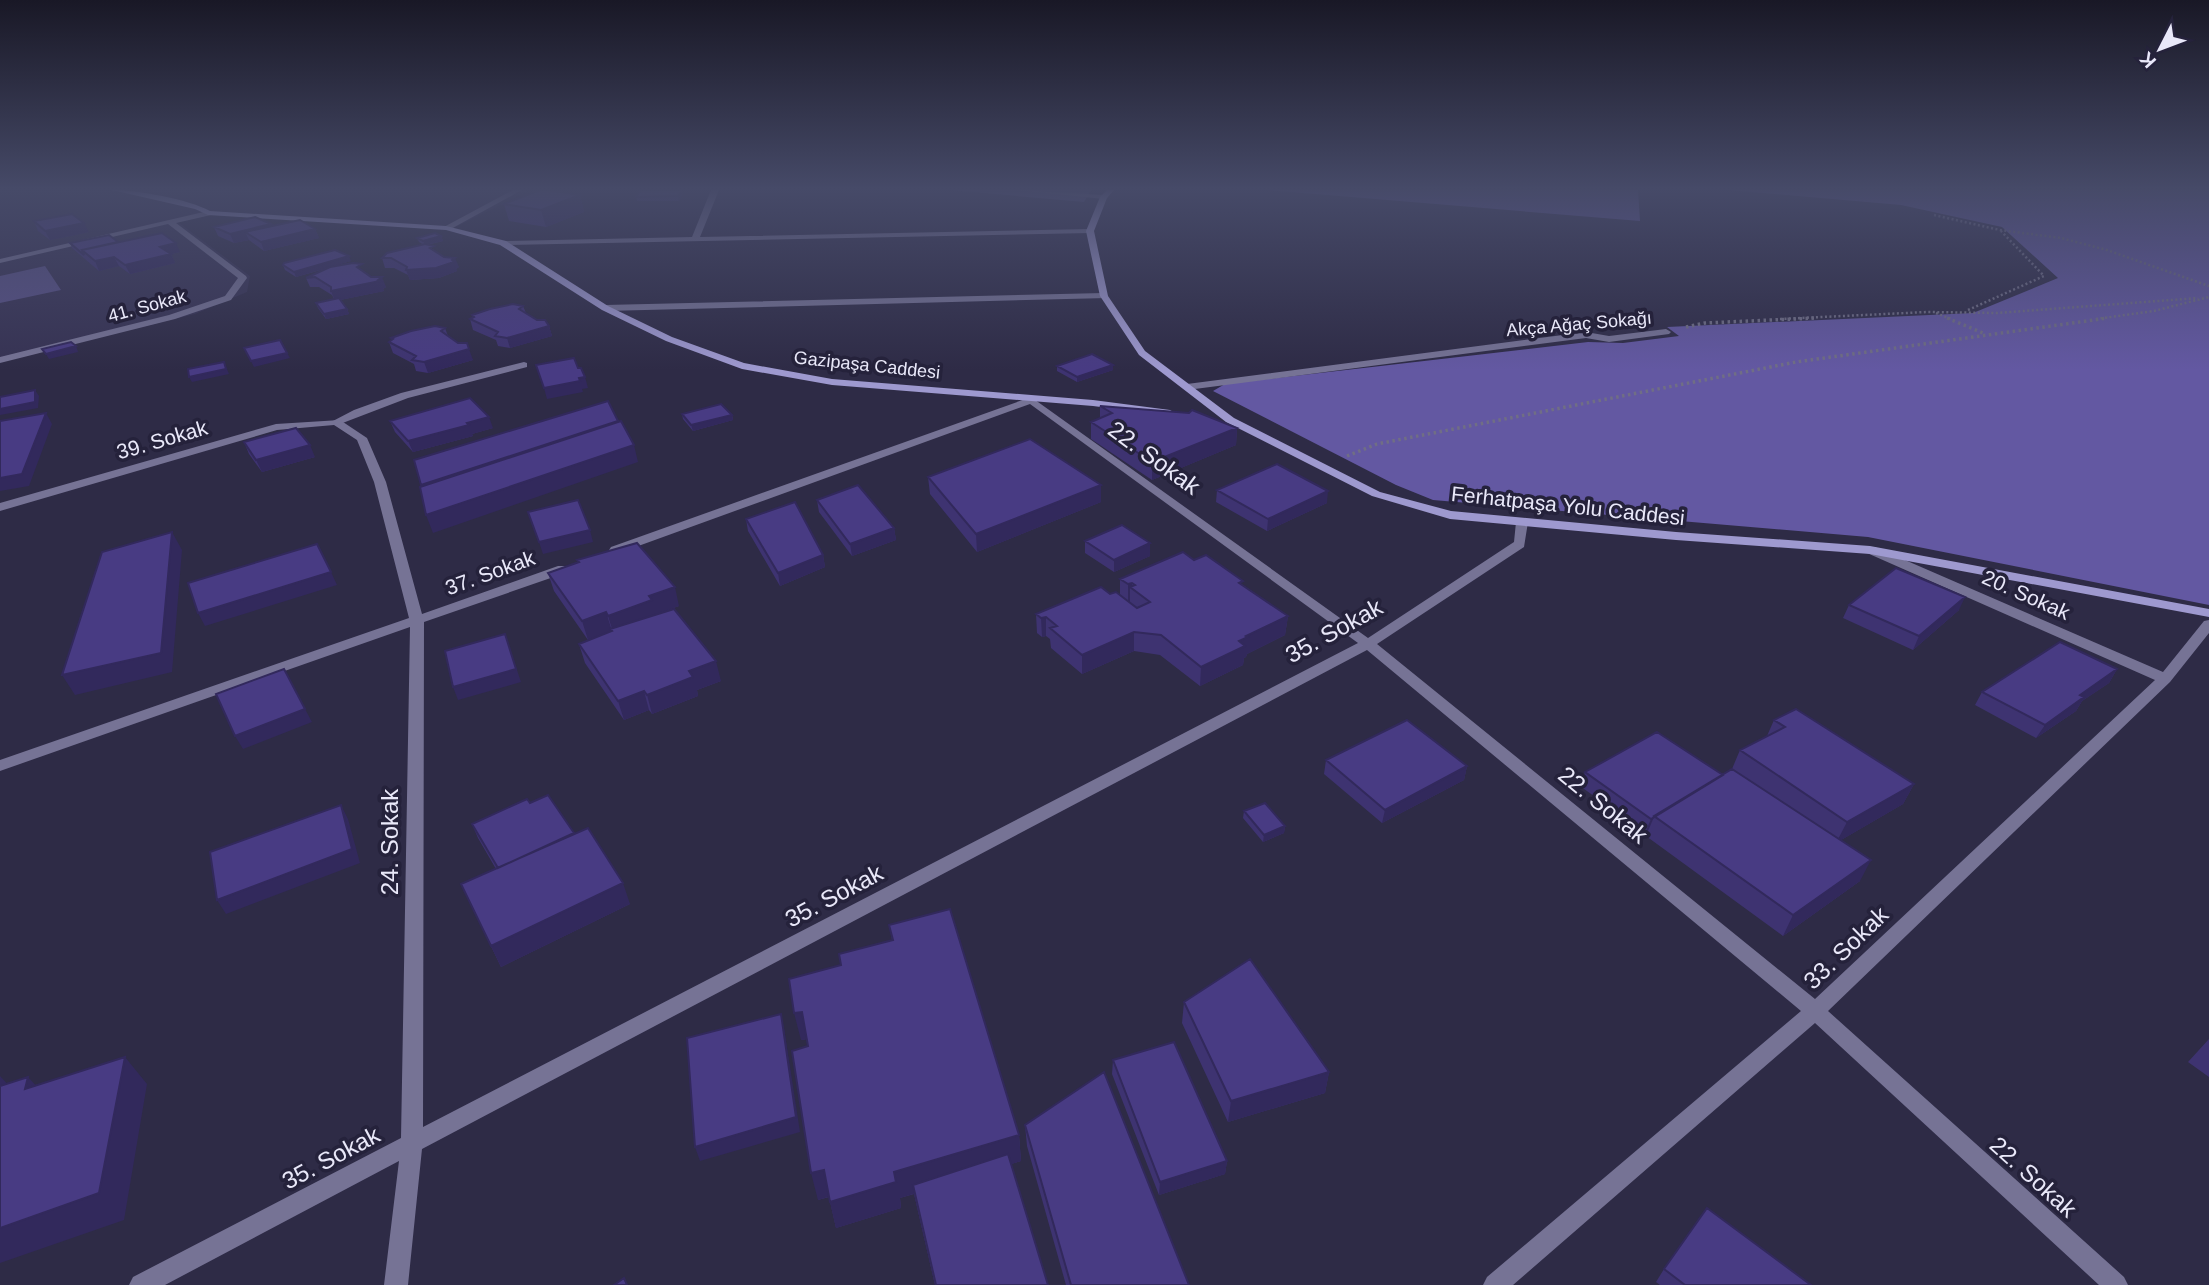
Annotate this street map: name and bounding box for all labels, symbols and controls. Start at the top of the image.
north arrow [2125,14,2195,84]
text: K [2135,48,2160,72]
street label: 41. Sokak [106,286,189,326]
street label: Akça Ağaç Sokağı [1505,308,1653,340]
street label: Gazipaşa Caddesi [793,347,941,383]
street label: 39. Sokak [114,415,210,463]
street label: 22. Sokak [1103,415,1206,500]
street label: Ferhatpaşa Yolu Caddesi [1450,482,1686,529]
street label: 37. Sokak [442,546,538,599]
street label: 20. Sokak [1979,565,2074,624]
street label: 35. Sokak [1281,592,1388,668]
street label: 22. Sokak [1553,761,1654,849]
street label: 24. Sokak [376,788,403,895]
street label: 35. Sokak [780,858,888,933]
street label: 33. Sokak [1798,900,1894,994]
street label: 35. Sokak [277,1120,385,1195]
street label: 22. Sokak [1985,1131,2083,1223]

